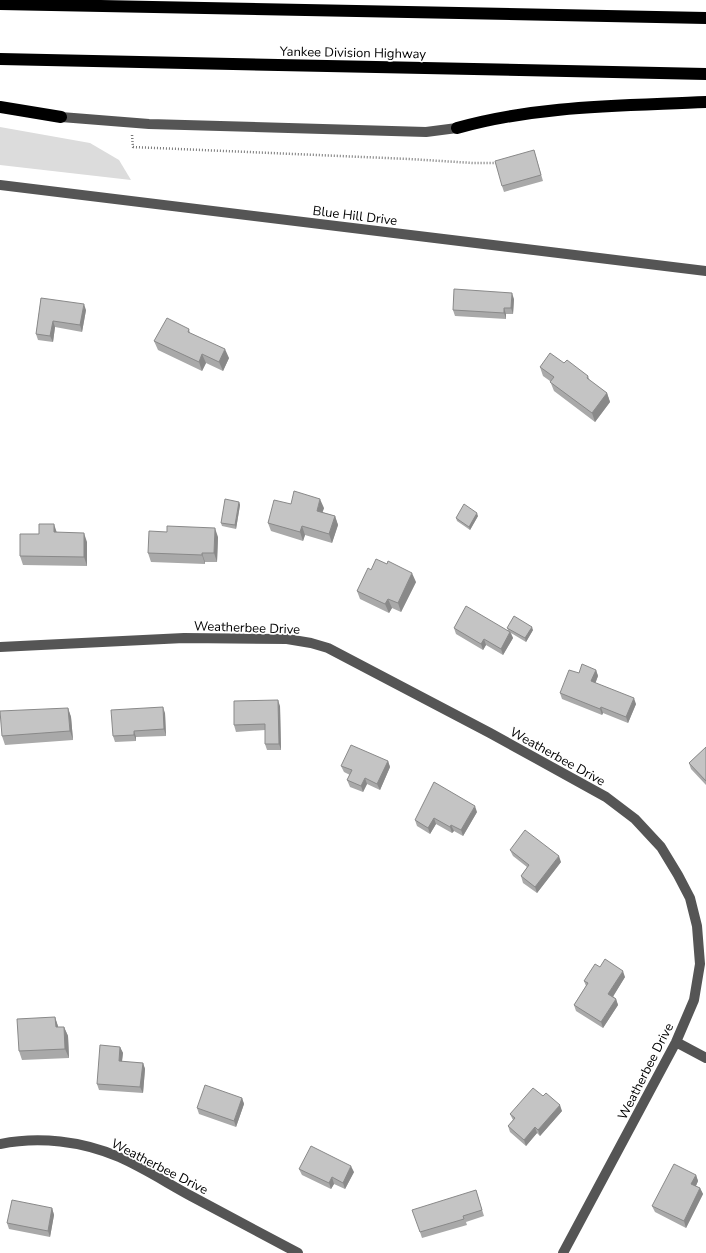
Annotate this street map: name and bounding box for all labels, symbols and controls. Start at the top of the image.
street label: Yankee Division Highway [279,43,427,63]
street label: Blue Hill Drive [312,202,398,230]
street label: Weatherbee Drive [193,617,301,639]
street label: Weatherbee Drive [507,723,608,791]
street label: Weatherbee Drive [614,1020,678,1123]
street label: Weatherbee Drive [108,1135,211,1199]

